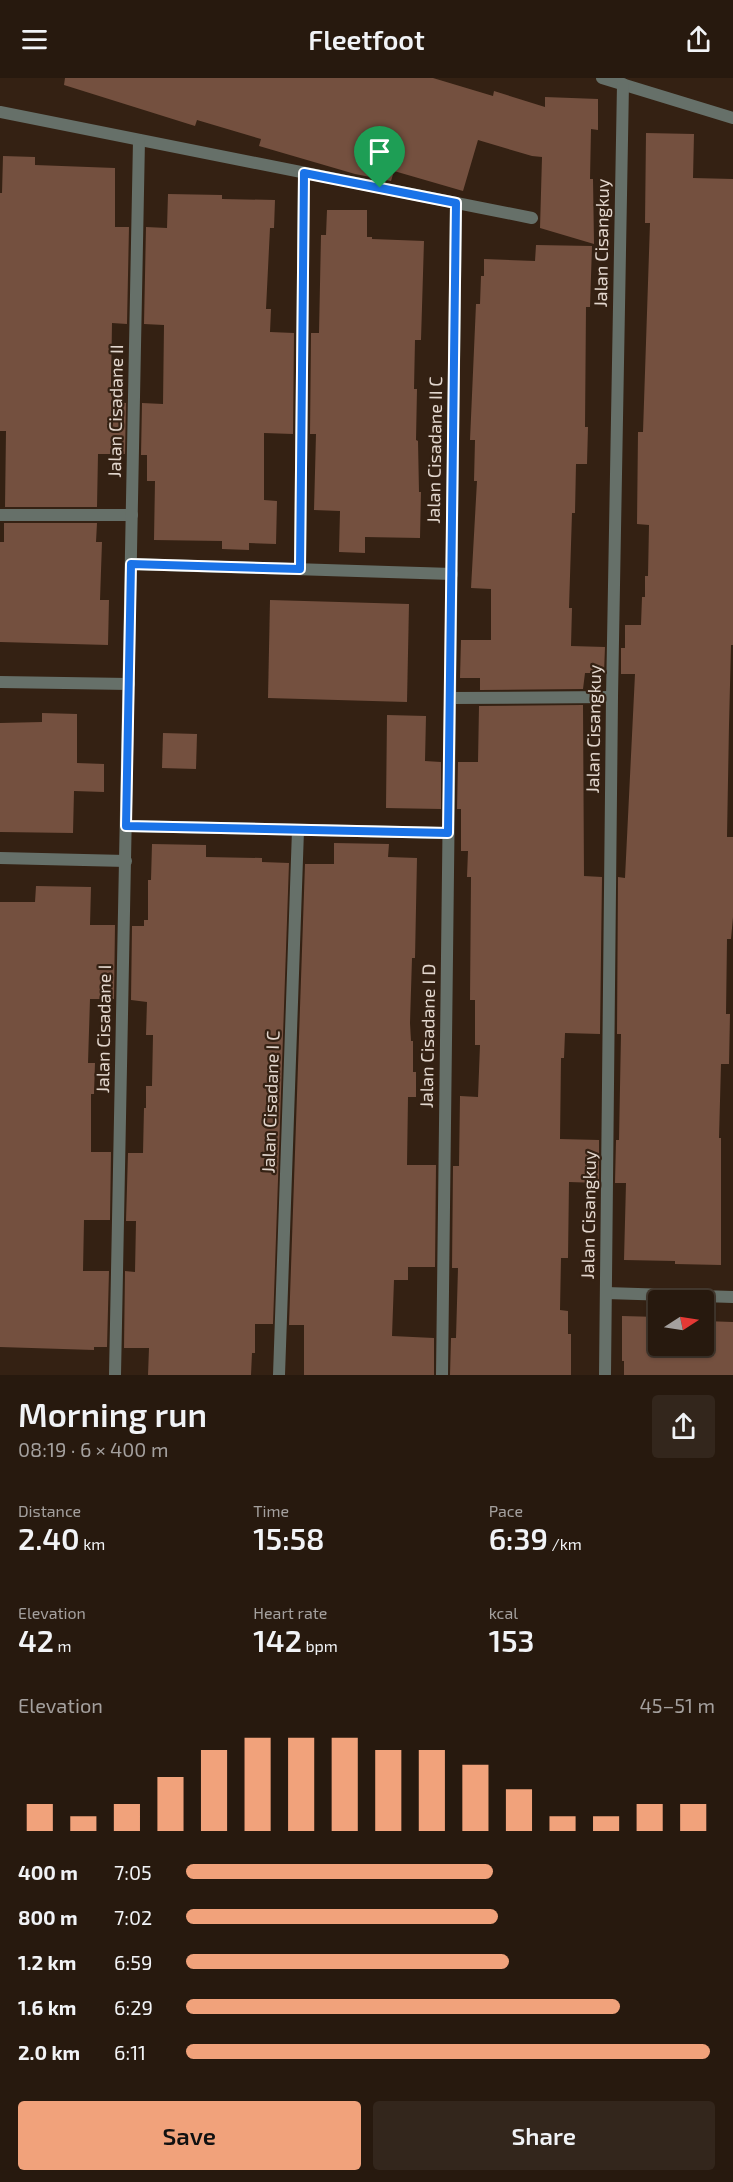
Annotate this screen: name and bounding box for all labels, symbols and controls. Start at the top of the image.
icon: menu [18,23,51,56]
text: Fleetfoot [308,23,425,55]
icon: share [682,23,715,56]
pin [354,126,405,188]
icon: arrive [363,135,396,168]
street label: Jalan Cisangkuy [589,178,613,308]
street label: Jalan Cisadane II [103,344,127,478]
street label: Jalan Cisadane II C [422,376,446,524]
street label: Jalan Cisangkuy [581,664,605,794]
street label: Jalan Cisadane I D [415,964,439,1108]
street label: Jalan Cisadane I [91,965,115,1093]
street label: Jalan Cisadane I C [257,1030,283,1174]
street label: Jalan Cisangkuy [576,1150,600,1280]
north arrow [648,1290,714,1356]
map controls [648,1290,714,1356]
text: Morning run [18,1394,207,1434]
button: share [652,1395,715,1458]
text: 08:19 · 6 × 400 m [18,1437,168,1461]
text: Distance [18,1501,81,1520]
text: Time [253,1501,289,1520]
text: Pace [489,1501,523,1520]
text: 2.40 [18,1520,80,1556]
text: 15:58 [253,1520,325,1556]
text: 6:39 [489,1520,548,1556]
text: km [80,1534,105,1553]
text: /km [548,1534,582,1553]
text: Elevation [18,1603,86,1622]
text: Heart rate [253,1603,327,1622]
text: kcal [489,1603,518,1622]
text: 42 [18,1622,54,1658]
text: 142 [253,1622,302,1658]
text: 153 [489,1622,534,1658]
text: m [54,1636,72,1655]
text: bpm [302,1636,338,1655]
text: Elevation [18,1693,103,1717]
text: 45–51 m [639,1693,715,1717]
text: 400 m [18,1860,78,1884]
text: 7:05 [114,1860,152,1884]
text: 800 m [18,1905,78,1929]
text: 7:02 [114,1905,152,1929]
text: 1.2 km [18,1950,76,1974]
text: 6:59 [114,1950,152,1974]
text: 1.6 km [18,1995,76,2019]
text: 6:29 [114,1995,153,2019]
text: 2.0 km [18,2040,80,2064]
text: 6:11 [114,2040,146,2064]
button: Save [18,2101,361,2170]
button: Share [373,2101,715,2170]

